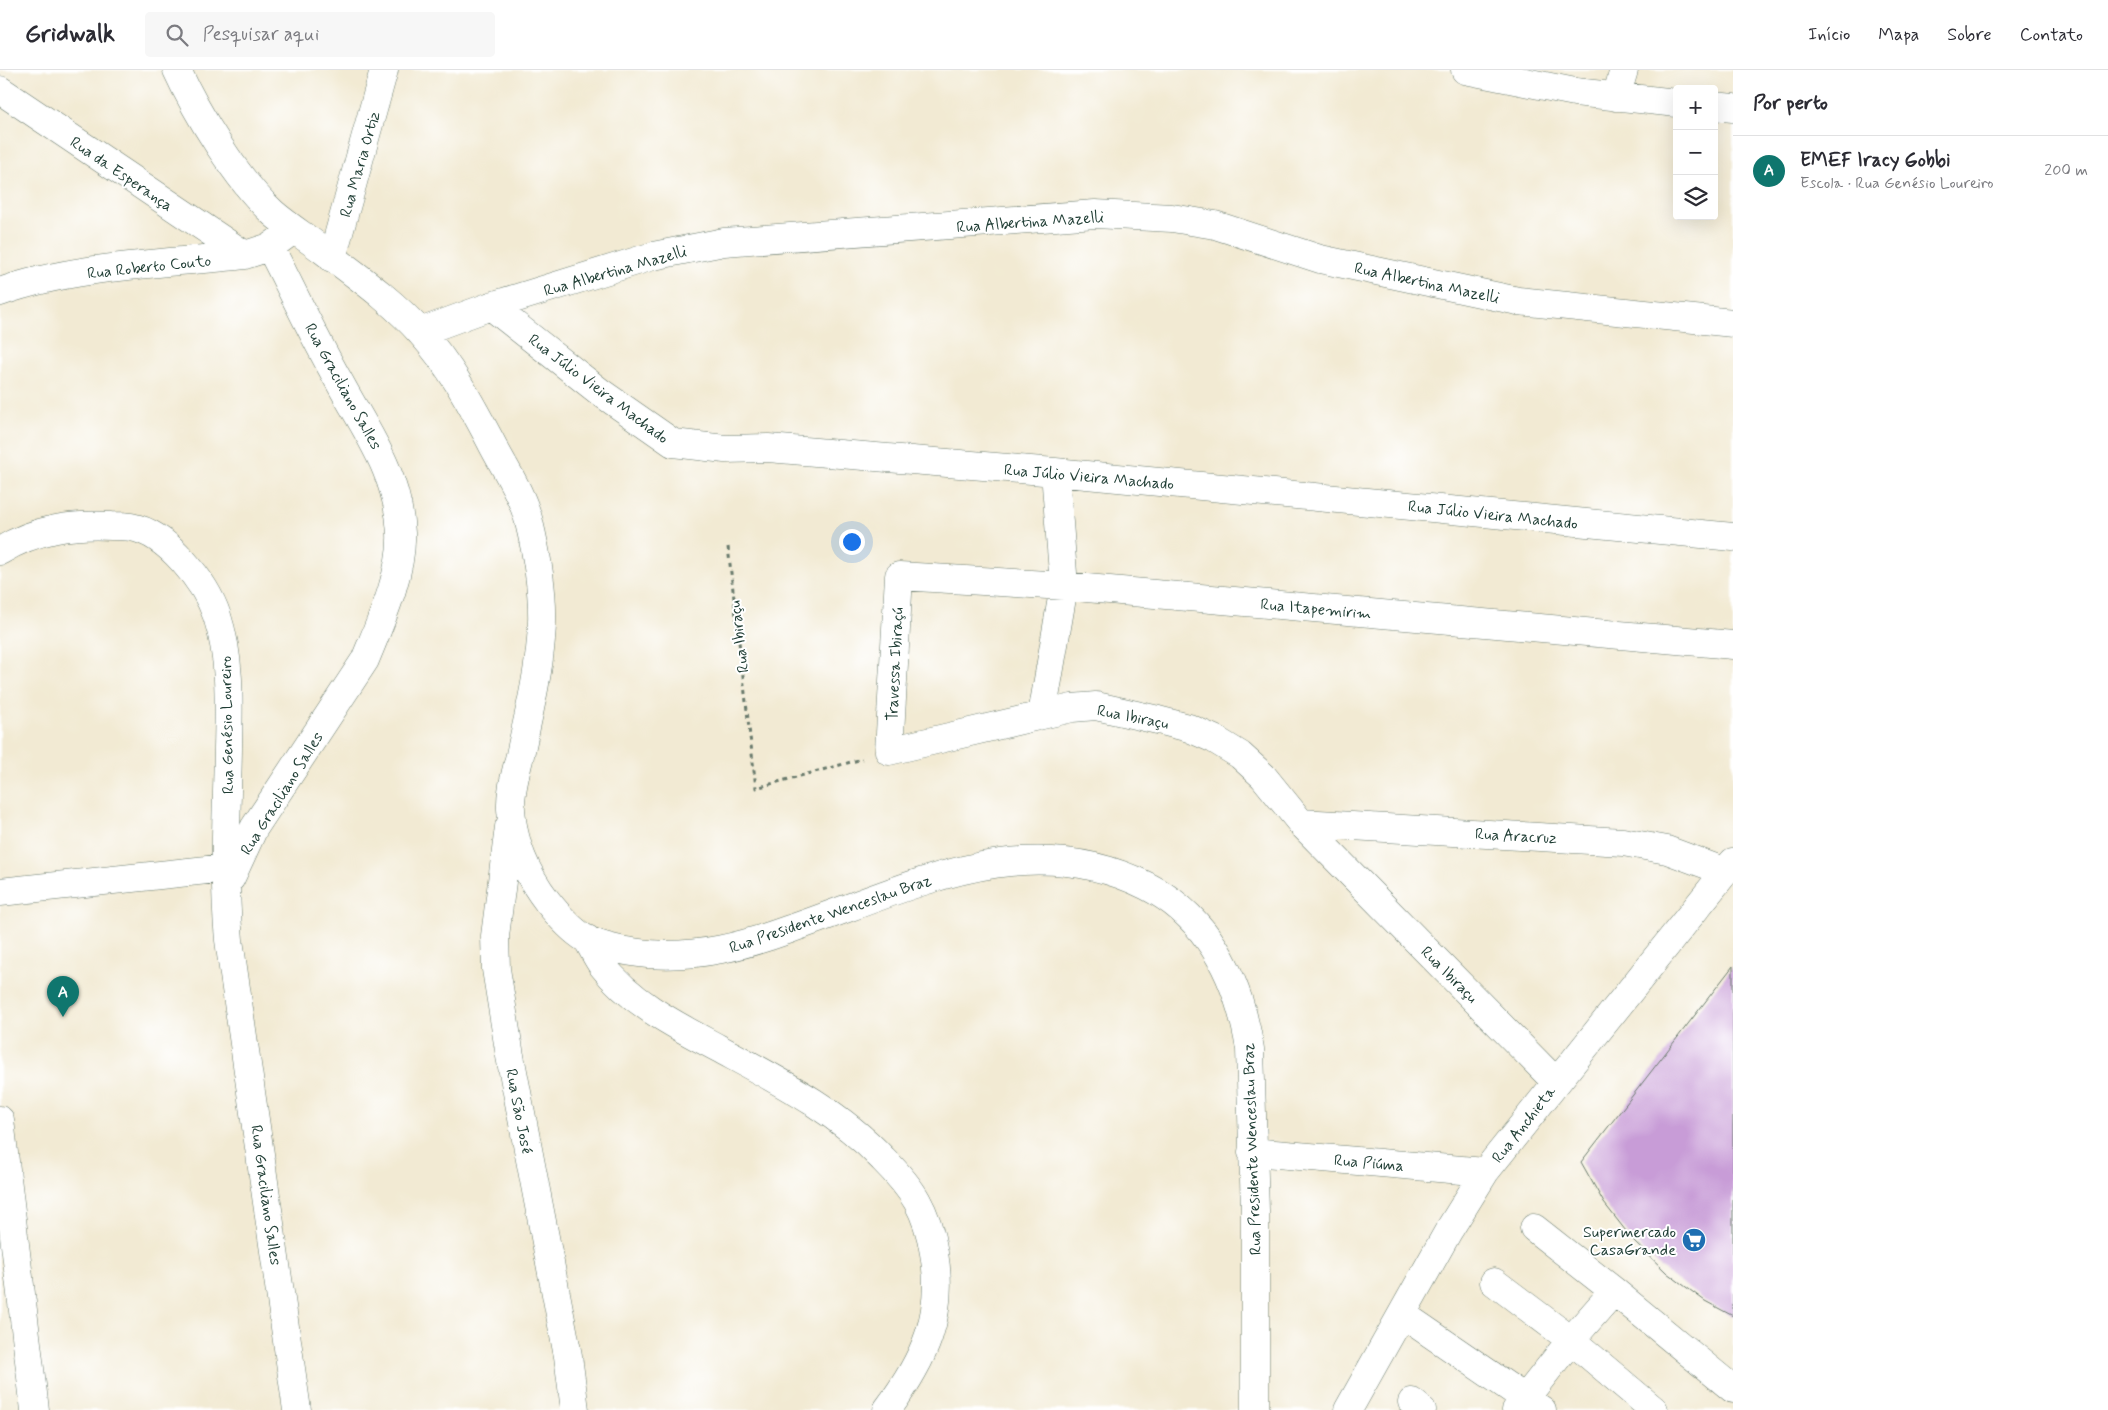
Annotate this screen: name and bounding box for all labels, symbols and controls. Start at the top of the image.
search box [145,12,495,57]
text: Gridwalk [25,19,115,50]
icon: search [163,21,191,49]
text: Pesquisar aqui [203,22,319,47]
text: Início [1808,23,1850,47]
text: Mapa [1878,23,1919,47]
text: Sobre [1947,23,1992,47]
text: Contato [2020,23,2083,47]
map controls [1673,85,1718,220]
button: + [1673,85,1718,130]
text: Por perto [1753,89,1828,117]
street label: Rua Maria Ortiz [335,109,386,220]
button: − [1673,130,1718,175]
street label: Rua da Esperança [66,132,177,216]
text: EMEF Iracy Gobbi [1800,148,1950,173]
text: A [1764,160,1774,181]
text: 200 m [2044,160,2088,181]
text: Escola · Rua Genésio Loureiro [1800,173,1994,194]
button: layers [1673,175,1718,220]
street label: Rua Albertina Mazelli [956,207,1105,238]
street label: Rua Albertina Mazelli [541,241,689,302]
street label: Rua Roberto Couto [86,251,212,284]
street label: Rua Albertina Mazelli [1352,258,1501,309]
street label: Rua Graciliano Salles [299,320,386,454]
street label: Rua Júlio Vieira Machado [524,329,673,449]
street label: Rua Júlio Vieira Machado [1003,460,1175,495]
street label: Rua Júlio Vieira Machado [1407,496,1579,535]
your location [839,529,865,555]
street label: Rua Itapemirim [1259,594,1372,625]
street label: Rua Ibiraçu [725,599,754,674]
street label: Travessa Ibiraçú [882,607,909,722]
street label: Rua Genésio Loureiro [216,655,239,794]
street label: Rua Ibiraçu [1095,700,1170,735]
street label: Rua Graciliano Salles [236,728,329,859]
street label: Rua Aracruz [1474,824,1558,849]
street label: Rua Presidente Wenceslau Braz [727,870,934,959]
street label: Rua Ibiraçu [1416,942,1482,1008]
pin: A [47,976,79,1017]
street label: Rua Presidente Wenceslau Braz [1238,1042,1267,1255]
street label: Rua São José [500,1067,537,1156]
street label: Rua Anchieta [1487,1082,1561,1168]
street label: Rua Graciliano Salles [245,1124,286,1267]
street label: Rua Piúma [1333,1150,1405,1177]
place label: Supermercado CasaGrande [1583,1222,1676,1261]
supermarket icon: Supermercado CasaGrande [1681,1227,1707,1253]

